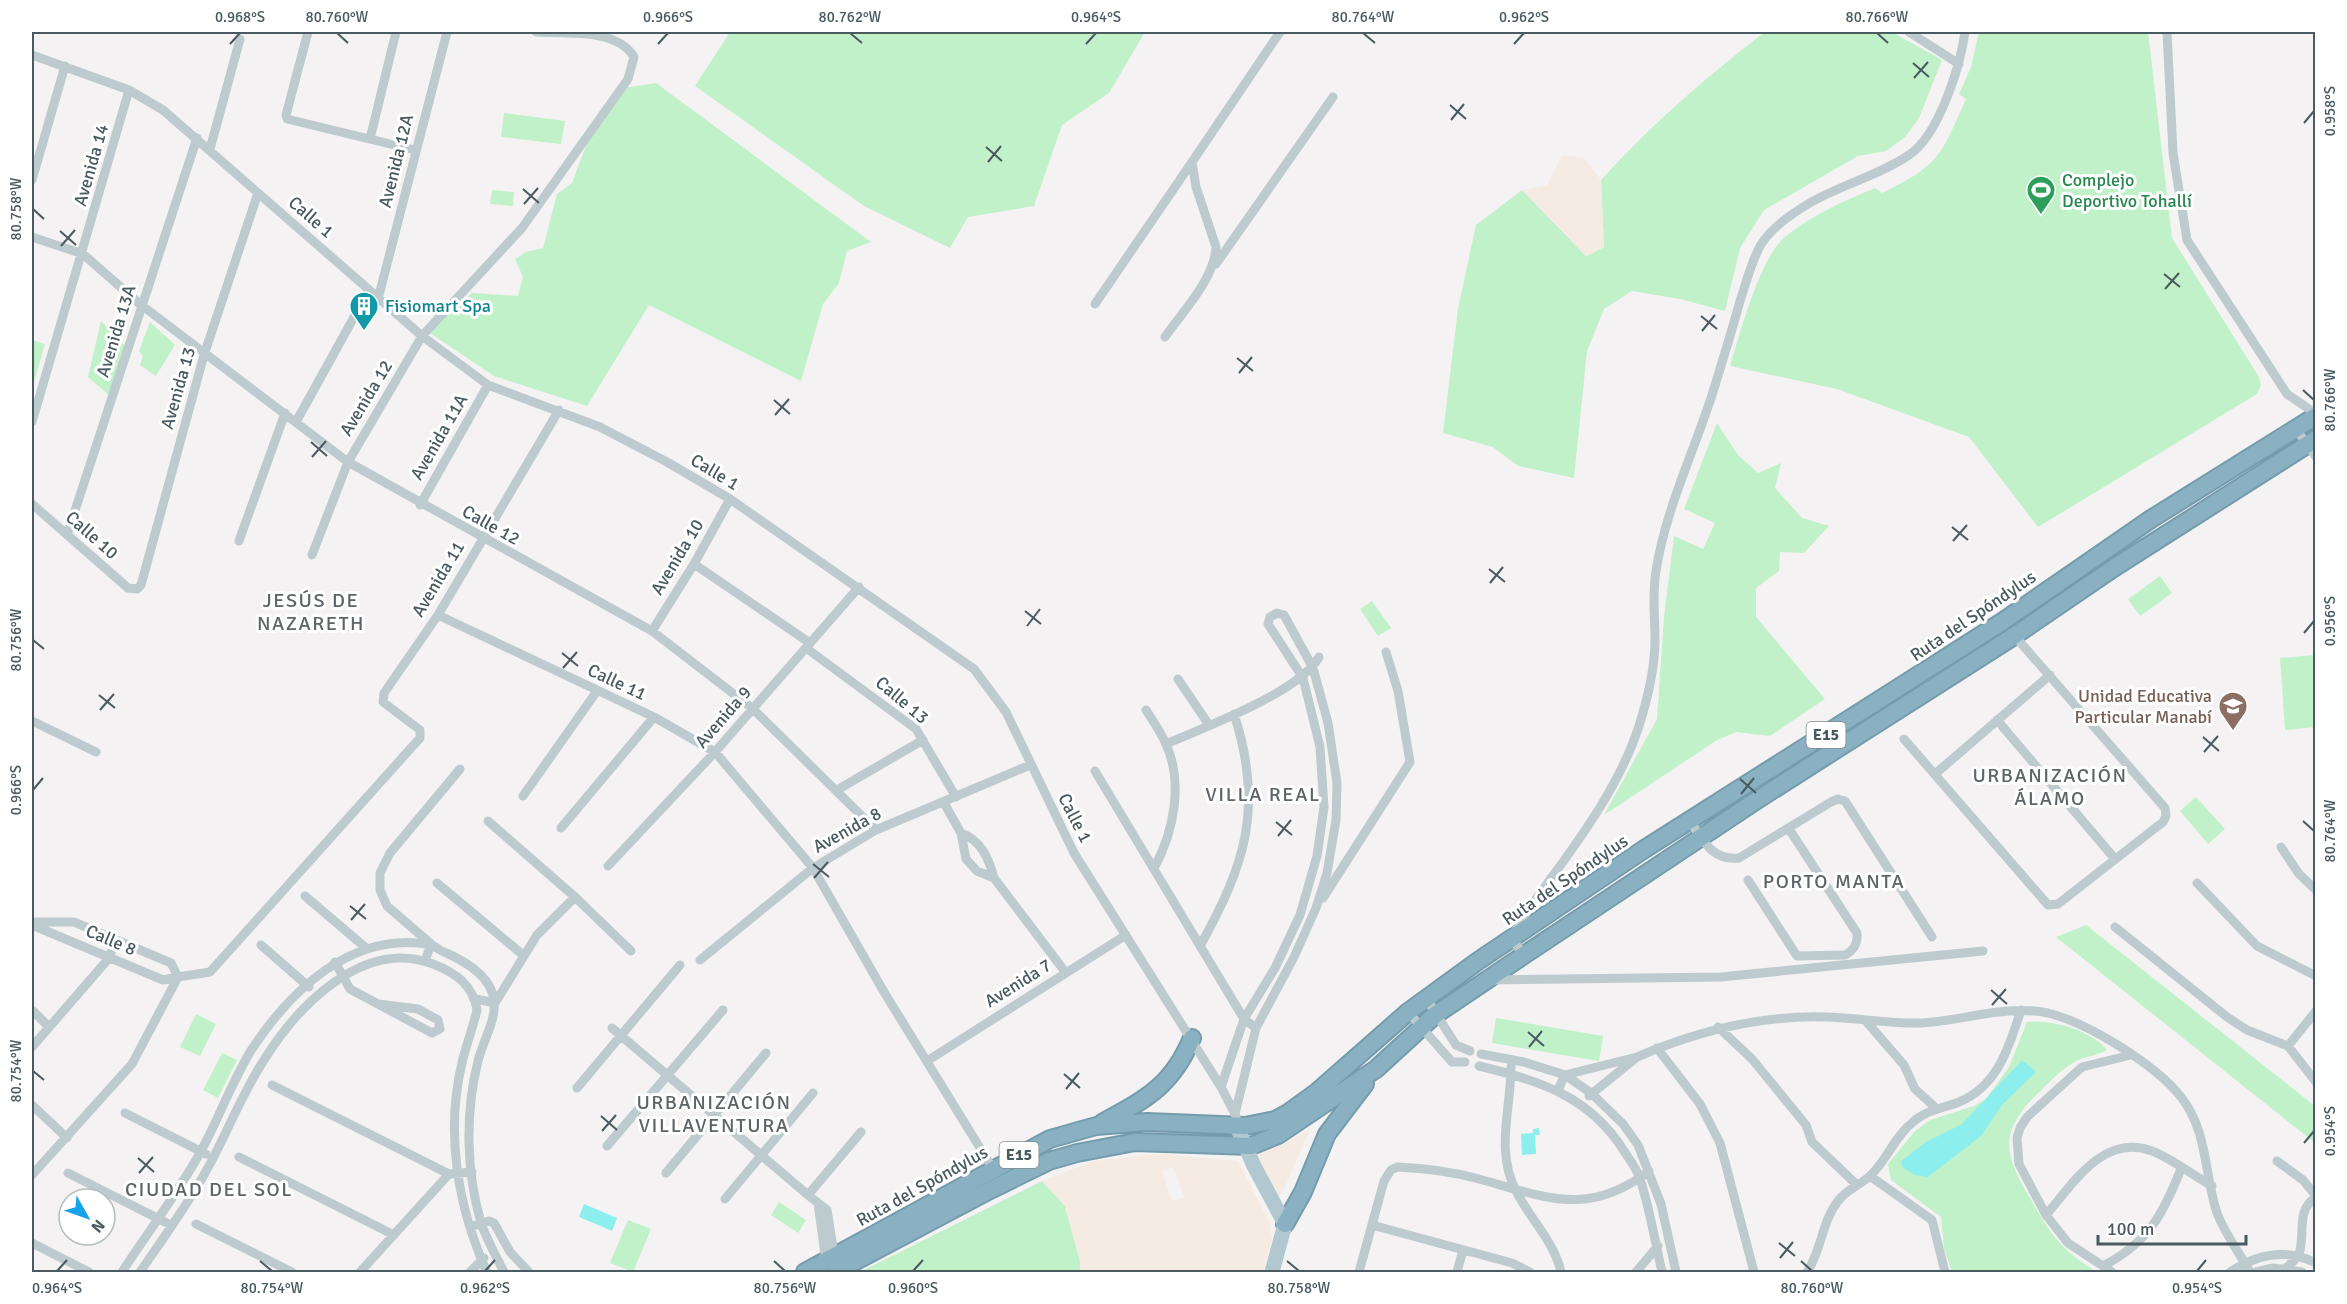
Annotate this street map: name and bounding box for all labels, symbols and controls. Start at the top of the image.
text: 0.968°S [215,8,265,26]
text: 80.760°W [306,8,369,26]
text: 0.966°S [643,8,693,26]
text: 80.762°W [819,8,882,26]
text: 0.964°S [1071,8,1121,26]
text: 80.764°W [1332,8,1395,26]
text: 0.962°S [1499,8,1549,26]
text: 80.766°W [1846,8,1909,26]
text: 0.958°S [2321,86,2339,136]
street label: Avenida 12A [374,112,418,210]
street label: Avenida 14 [69,121,113,209]
place label: Complejo Deportivo Tohallí [2062,169,2192,212]
sports icon: Complejo Deportivo Tohallí [2025,174,2057,216]
text: 80.758°W [7,177,25,240]
street label: Calle 1 [284,191,338,243]
street label: Avenida 13A [92,282,140,380]
building icon: Fisiomart Spa [348,290,380,332]
place label: Fisiomart Spa [385,295,491,317]
street label: Avenida 13 [156,344,200,432]
street label: Avenida 12 [335,356,397,440]
text: 80.766°W [2321,368,2339,431]
street label: Avenida 11A [406,390,472,484]
street label: Calle 1 [687,449,743,495]
street label: Calle 12 [458,500,524,550]
street label: Calle 10 [61,506,123,564]
street label: Avenida 10 [646,515,708,599]
street label: Avenida 11 [407,537,469,621]
street label: Ruta del Spóndylus [1906,566,2040,666]
district label: JESÚS DE NAZARETH [257,588,365,636]
text: 0.956°S [2321,596,2339,646]
text: 80.756°W [7,608,25,671]
street label: Calle 11 [584,659,650,705]
street label: Calle 13 [871,671,933,729]
street label: Avenida 9 [690,682,756,752]
place label: Unidad Educativa Particular Manabí [2074,685,2212,728]
school or university icon: Unidad Educativa Particular Manabí [2217,690,2249,732]
road number: E15 [1806,722,1846,748]
district label: URBANIZACIÓN ÁLAMO [1972,763,2128,811]
text: 0.966°S [7,765,25,815]
district label: VILLA REAL [1205,782,1321,807]
street label: Calle 1 [1053,789,1097,847]
text: 80.764°W [2321,799,2339,862]
street label: Avenida 8 [809,802,885,858]
street label: Ruta del Spóndylus [1498,830,1632,930]
district label: PORTO MANTA [1763,869,1905,894]
street label: Calle 8 [82,920,140,960]
street label: Avenida 7 [980,954,1056,1012]
text: 80.754°W [7,1039,25,1102]
district label: URBANIZACIÓN VILLAVENTURA [636,1090,792,1138]
text: 0.954°S [2321,1106,2339,1156]
street label: Ruta del Spóndylus [852,1141,992,1231]
road number: E15 [1000,1142,1038,1168]
district label: CIUDAD DEL SOL [125,1177,293,1202]
north arrow [57,1187,117,1247]
scale bar [2098,1208,2246,1246]
text: N [86,1215,109,1237]
text: 100 m [2107,1218,2154,1240]
text: 0.964°S [32,1279,82,1297]
text: 80.754°W [241,1279,304,1297]
text: 0.962°S [460,1279,510,1297]
text: 80.756°W [754,1279,817,1297]
text: 0.960°S [888,1279,938,1297]
text: 80.758°W [1268,1279,1331,1297]
text: 80.760°W [1781,1279,1844,1297]
text: 0.954°S [2172,1279,2222,1297]

